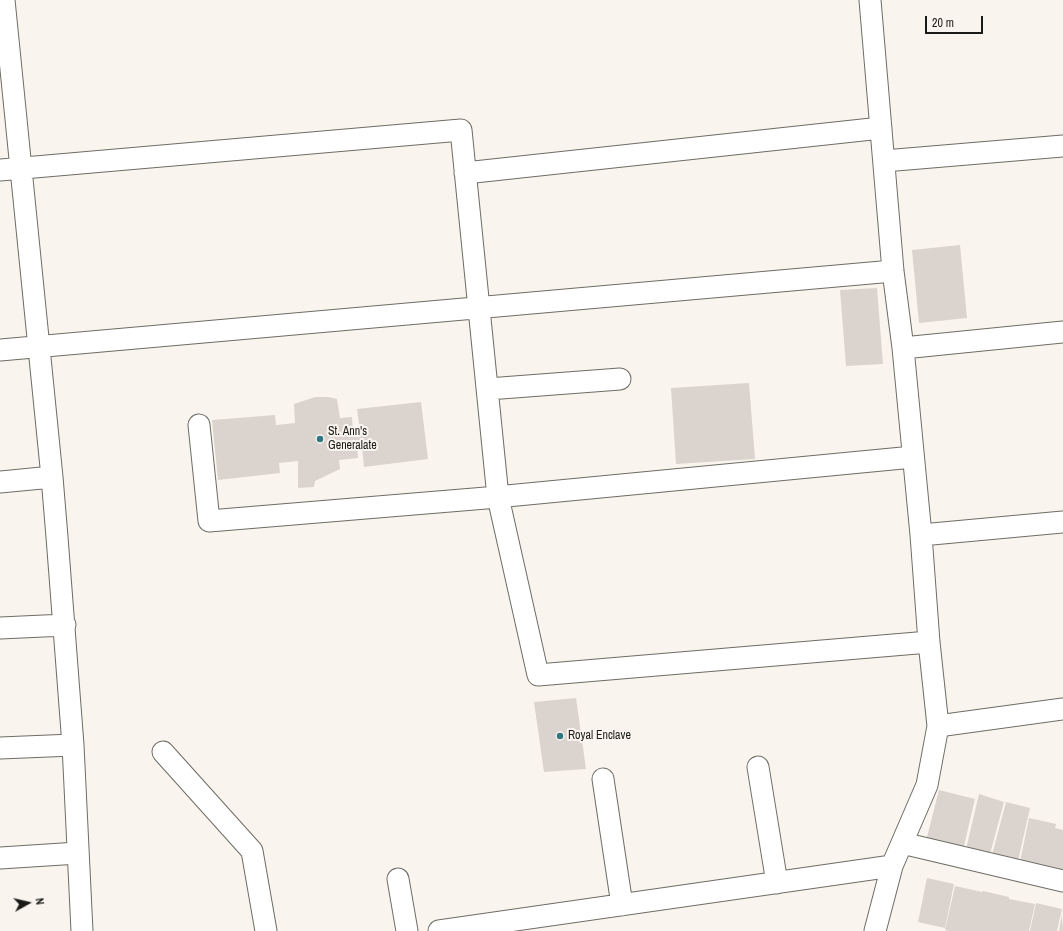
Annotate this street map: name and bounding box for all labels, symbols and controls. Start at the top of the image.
scale bar [927,8,985,34]
text: 20 m [932,15,954,31]
place label: St. Ann's Generalate [328,425,377,453]
marker: St. Ann's Generalate [315,434,325,444]
place label: Royal Enclave [568,729,631,743]
marker: Royal Enclave [555,731,565,741]
north arrow [8,883,48,923]
text: N [32,897,47,906]

